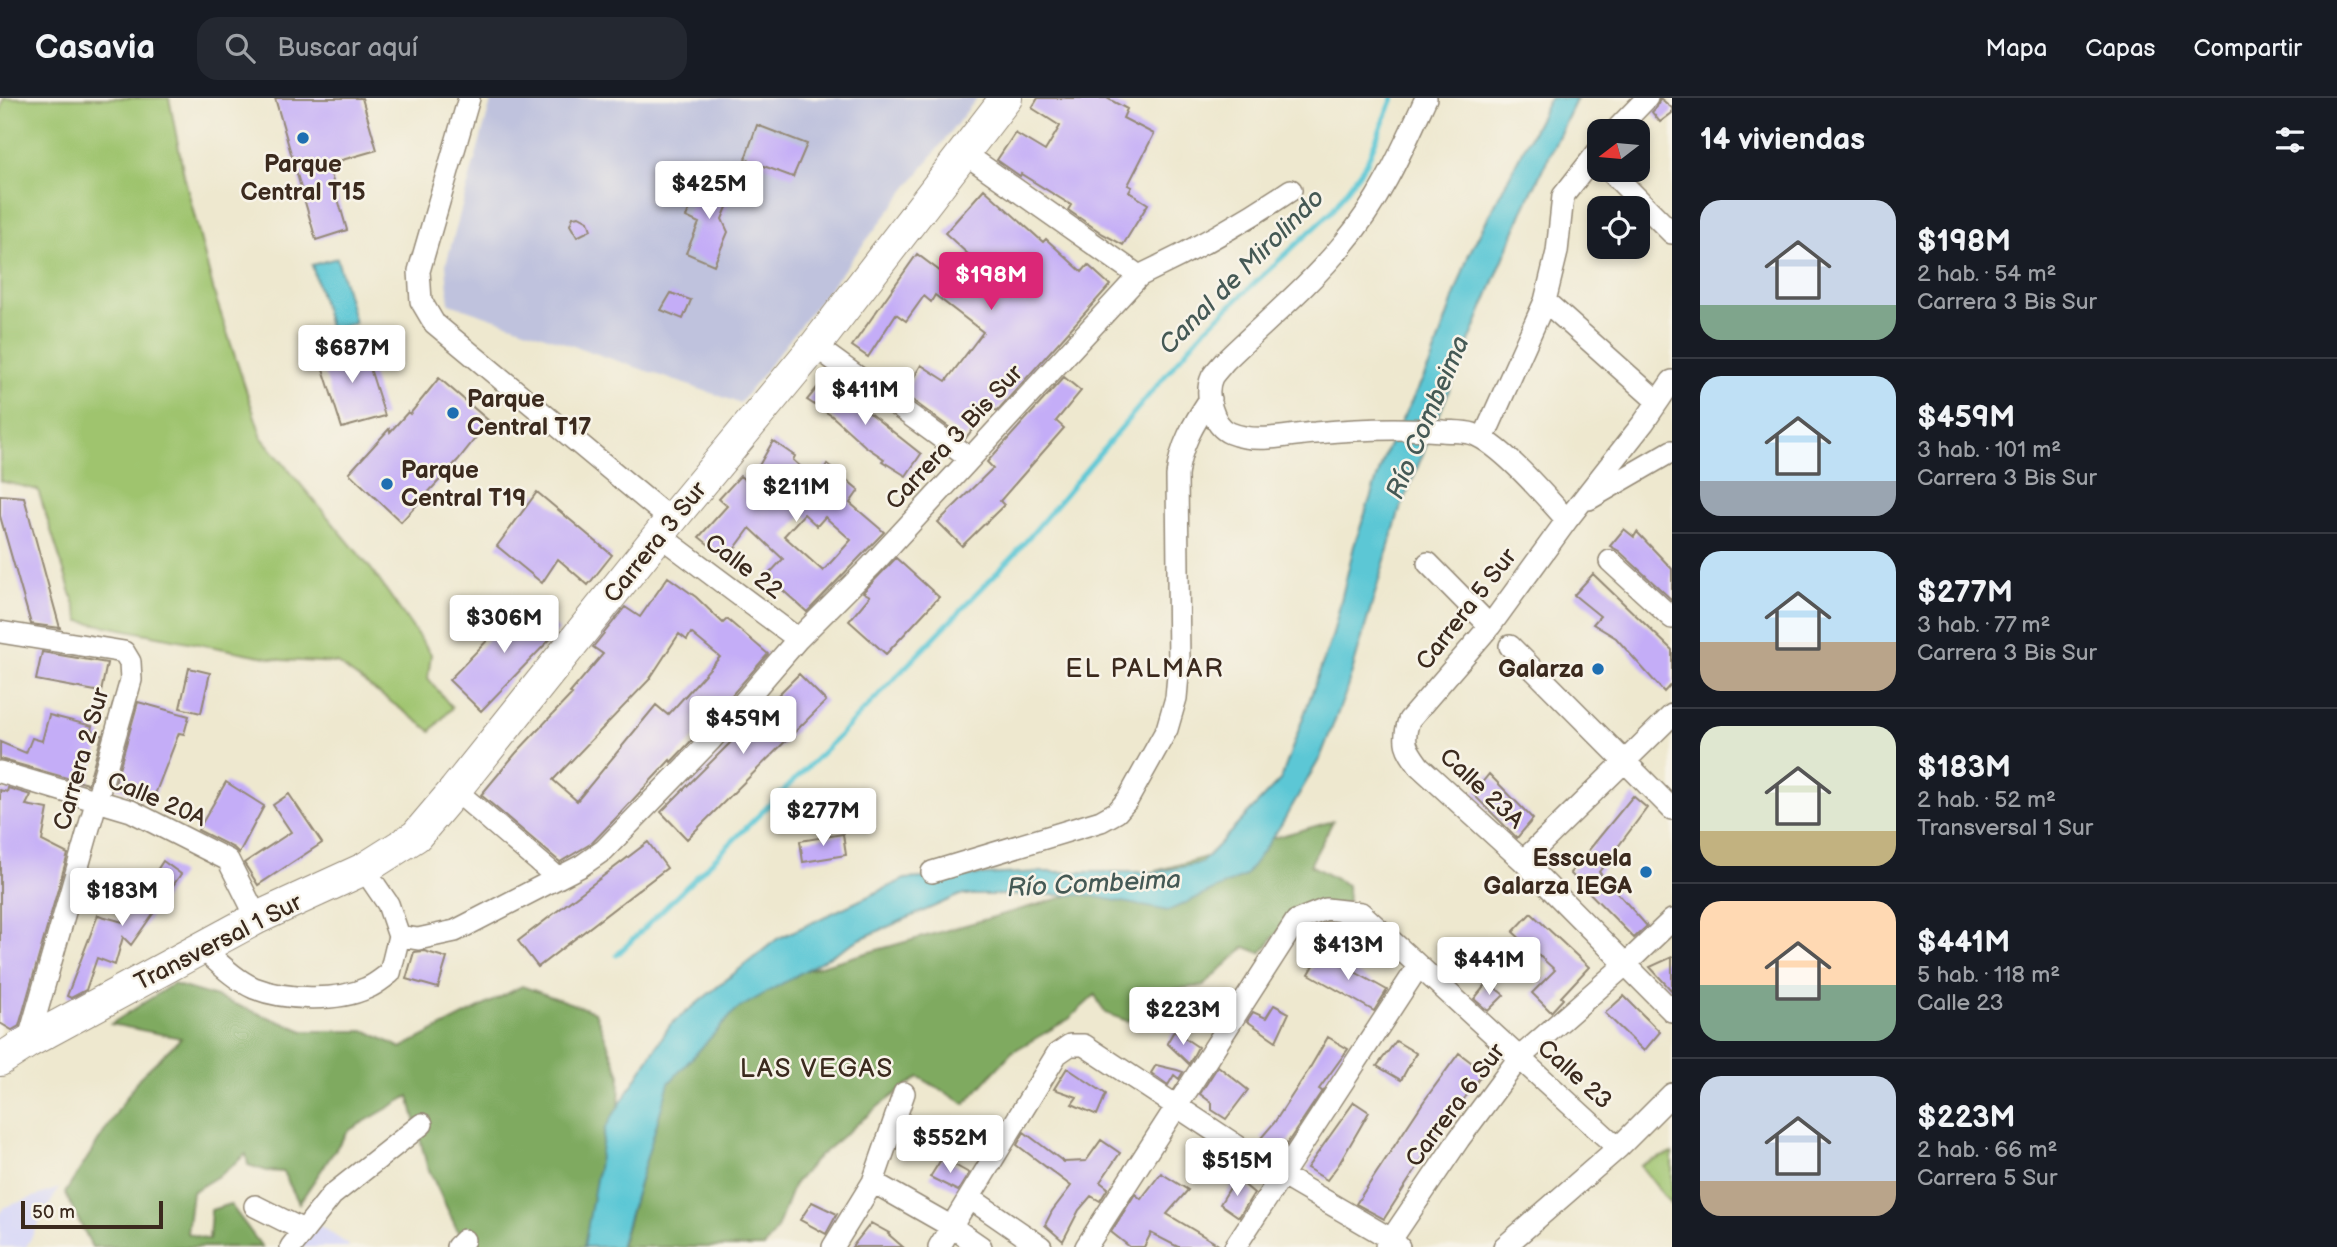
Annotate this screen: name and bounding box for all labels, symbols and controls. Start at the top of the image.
search box [197,17,687,80]
text: Casavia [35,28,155,68]
icon: search [221,29,259,67]
text: Buscar aquí [277,33,418,64]
text: Mapa [1986,34,2047,63]
text: Capas [2085,34,2155,63]
text: Compartir [2193,34,2302,63]
north arrow [1587,119,1650,182]
map controls [1587,119,1650,259]
icon: filters [2271,121,2309,159]
text: 14 viviendas [1700,122,1865,158]
marker: Parque Central T15 [295,130,311,146]
place label: Parque Central T15 [240,150,366,207]
pin: $425M [660,162,758,221]
text: $425M [671,170,747,198]
water label: Canal de Mirolindo [1153,183,1331,361]
button: locate [1587,196,1650,259]
text: $198M [1917,224,2011,260]
icon: home [1756,228,1840,312]
pin: $198M [942,252,1040,312]
text: 2 hab. · 54 m² [1917,260,2057,288]
text: $198M [955,261,1027,289]
text: Carrera 3 Bis Sur [1917,288,2097,316]
pin: $687M [303,326,401,385]
water label: Río Combeima [1380,331,1477,504]
text: $687M [314,334,390,362]
street label: Carrera 3 Bis Sur [880,359,1029,516]
pin: $411M [816,368,914,427]
text: $411M [831,376,899,404]
place label: Parque Central T17 [467,385,592,442]
text: $459M [1917,400,2015,436]
icon: home [1756,404,1840,488]
marker: Parque Central T17 [445,405,461,421]
text: 3 hab. · 101 m² [1917,436,2061,464]
place label: Parque Central T19 [401,456,526,513]
pin: $211M [747,464,845,524]
text: Carrera 3 Bis Sur [1917,464,2097,492]
text: $211M [762,473,830,501]
marker: Parque Central T19 [379,476,395,492]
street label: Carrera 3 Sur [598,476,713,609]
street label: Calle 22 [699,528,788,605]
street label: Carrera 5 Sur [1410,542,1523,676]
text: $277M [1917,575,2013,611]
icon: home [1756,579,1840,663]
pin: $306M [455,596,553,655]
text: $306M [466,604,542,632]
text: 3 hab. · 77 m² [1917,611,2051,639]
text: Carrera 3 Bis Sur [1917,639,2097,667]
district label: EL PALMAR [1065,654,1225,685]
place label: Galarza [1498,655,1584,684]
marker: Galarza [1590,661,1606,677]
street label: Carrera 2 Sur [47,684,116,834]
pin: $459M [694,696,792,756]
text: $459M [705,705,781,733]
street label: Calle 23A [1433,742,1530,835]
text: $183M [1917,750,2011,786]
icon: home [1756,754,1840,838]
street label: Calle 20A [103,766,211,833]
text: 2 hab. · 52 m² [1917,786,2056,814]
pin: $277M [774,788,872,848]
text: $277M [786,797,860,825]
text: Transversal 1 Sur [1917,814,2093,842]
place label: Esscuela Galarza IEGA [1484,844,1632,901]
water label: Río Combeima [1006,864,1182,905]
marker: Esscuela Galarza IEGA [1638,864,1654,880]
pin: $183M [73,868,171,928]
text: $183M [86,877,158,905]
street label: Transversal 1 Sur [130,888,307,997]
pin: $413M [1299,922,1397,982]
text: $441M [1917,925,2010,961]
icon: home [1756,929,1840,1013]
text: $413M [1312,931,1384,959]
pin: $441M [1440,937,1538,997]
text: $441M [1453,946,1525,974]
text: 5 hab. · 118 m² [1917,961,2060,989]
pin: $223M [1134,988,1232,1047]
text: Calle 23 [1917,989,2004,1017]
text: $223M [1145,996,1221,1024]
street label: Calle 23 [1531,1033,1618,1115]
street label: Carrera 6 Sur [1400,1038,1511,1173]
district label: LAS VEGAS [740,1054,894,1085]
text: $223M [1917,1100,2015,1136]
icon: home [1756,1104,1840,1188]
pin: $552M [901,1116,999,1175]
text: $552M [912,1124,988,1152]
text: 2 hab. · 66 m² [1917,1136,2057,1164]
pin: $515M [1188,1138,1286,1198]
text: $515M [1201,1147,1273,1175]
text: Carrera 5 Sur [1917,1164,2057,1192]
scale bar [21,1198,163,1230]
text: 50 m [32,1201,75,1224]

